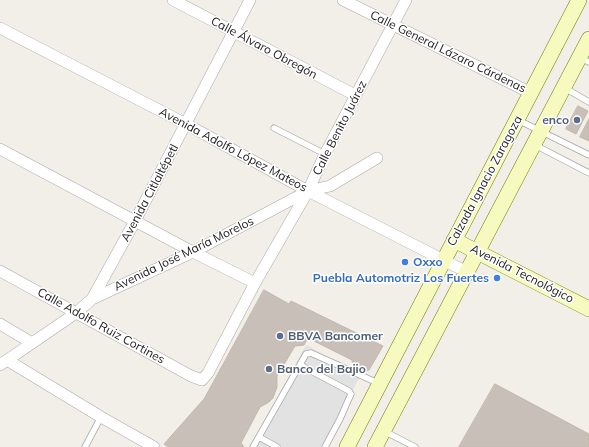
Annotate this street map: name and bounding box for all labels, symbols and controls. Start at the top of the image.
street label: Calle General Lázaro Cárdenas [368,8,528,96]
street label: Calle Álvaro Obregón [208,14,320,82]
street label: Calle Benito Juárez [310,78,370,178]
street label: Avenida Adolfo López Mateos [156,105,310,195]
street label: Calzada Ignacio Zaragoza [445,113,525,249]
place label: enco [542,113,569,127]
marker: enco [572,115,582,125]
street label: Avenida Citlaltépetl [118,142,182,244]
street label: Avenida José María Morelos [112,214,256,294]
street label: Avenida Tecnológico [468,242,576,306]
place label: Oxxo [413,255,443,269]
marker: Oxxo [400,257,410,267]
place label: Puebla Automotriz Los Fuertes [313,271,489,285]
marker: Puebla Automotriz Los Fuertes [492,273,502,283]
street label: Calle Adolfo Ruiz Cortines [35,285,167,367]
place label: BBVA Bancomer [288,329,383,343]
marker: BBVA Bancomer [275,331,285,341]
place label: Banco del Bajio [277,362,366,376]
marker: Banco del Bajio [264,364,274,374]

